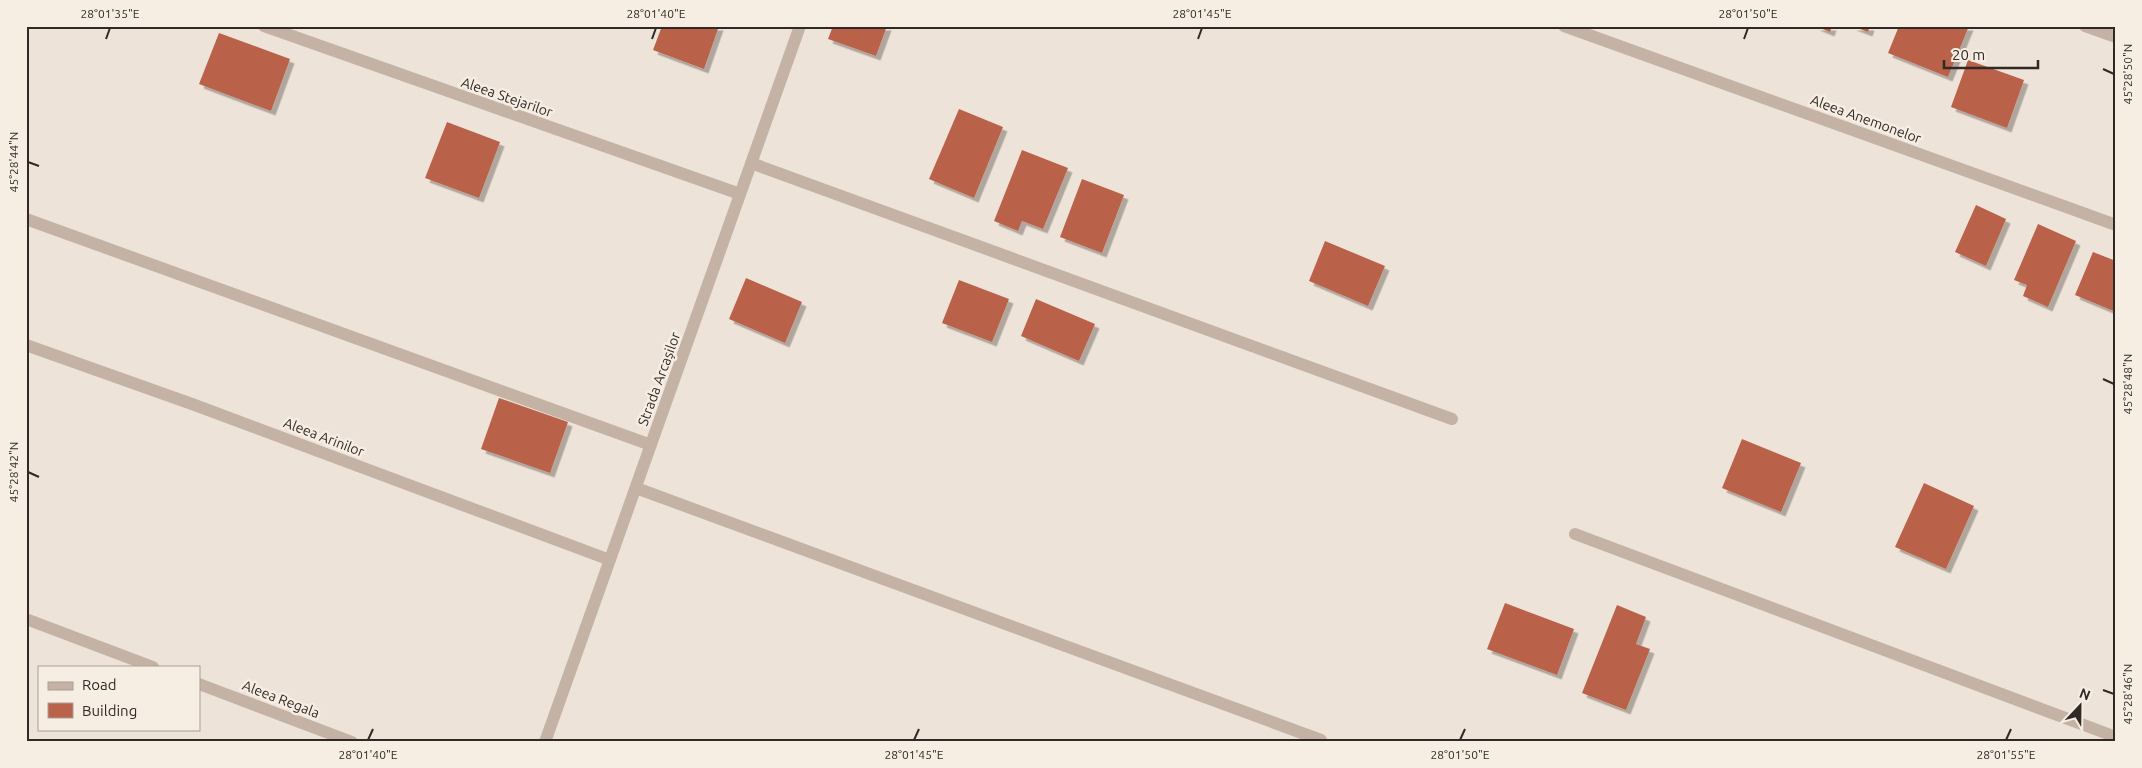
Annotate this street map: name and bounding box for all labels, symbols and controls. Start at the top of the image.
text: 28°01'35"E [81,7,140,20]
text: 28°01'40"E [627,7,686,20]
text: 28°01'45"E [1173,7,1232,20]
text: 28°01'50"E [1719,7,1778,20]
scale bar [1944,38,2038,70]
text: 45°28'50"N [2121,44,2134,104]
text: 20 m [1952,46,1985,63]
street label: Aleea Stejarilor [459,74,555,120]
street label: Aleea Anemonelor [1808,92,1924,147]
text: 45°28'44"N [7,132,20,192]
street label: Strada Arcașilor [635,329,684,428]
text: 45°28'48"N [2121,354,2134,414]
street label: Aleea Arinilor [281,414,367,460]
text: 45°28'42"N [7,442,20,502]
text: 45°28'46"N [2121,664,2134,724]
legend [38,666,200,730]
text: Road [82,676,117,693]
street label: Aleea Regala [240,677,322,721]
north arrow [2054,680,2104,730]
text: N [2077,685,2093,703]
text: Building [82,702,137,719]
text: 28°01'40"E [339,748,398,761]
text: 28°01'45"E [885,748,944,761]
text: 28°01'50"E [1431,748,1490,761]
text: 28°01'55"E [1977,748,2036,761]

